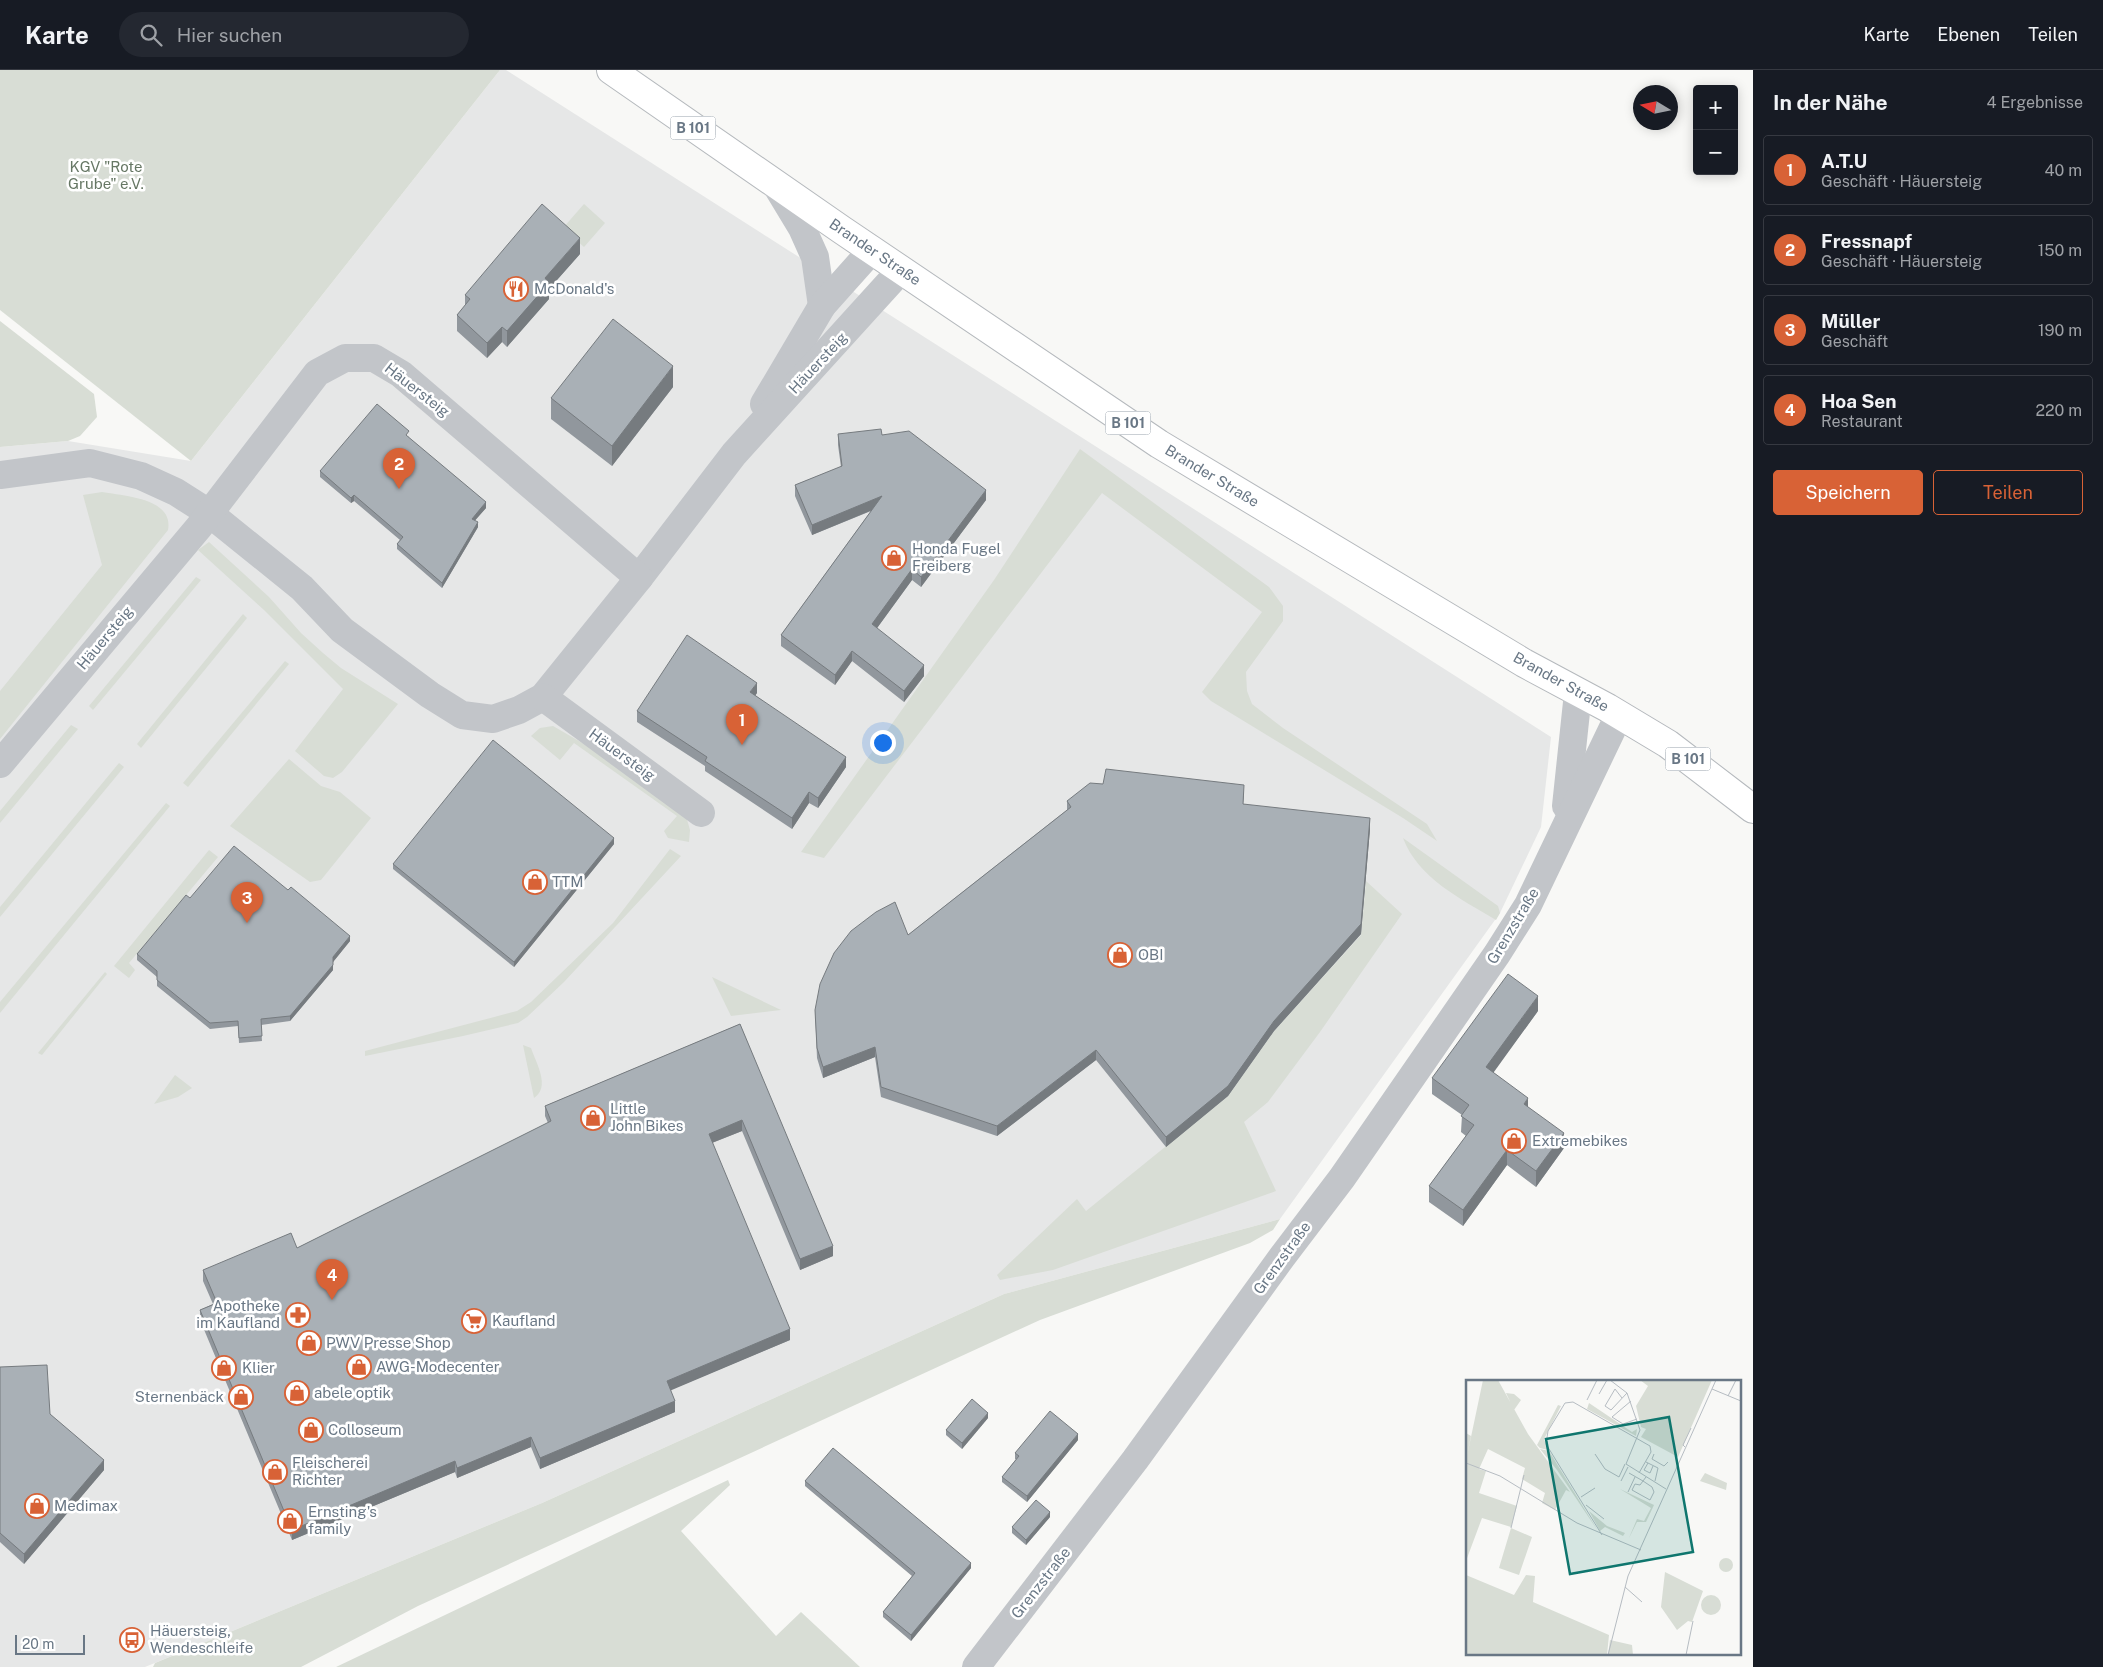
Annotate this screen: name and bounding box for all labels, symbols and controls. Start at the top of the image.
search box [119,12,469,57]
text: Karte [25,21,89,49]
icon: search [137,21,165,49]
text: Hier suchen [177,24,282,46]
text: Karte [1864,24,1909,45]
text: Ebenen [1937,24,2000,45]
text: Teilen [2028,24,2078,45]
north arrow [1633,85,1678,130]
map controls [1693,85,1738,175]
button: + [1693,85,1738,130]
text: In der Nähe [1773,90,1888,115]
text: 4 Ergebnisse [1987,93,2083,112]
road number: B 101 [670,116,716,140]
button: − [1693,130,1738,175]
text: A.T.U [1821,150,1867,172]
park label: KGV "Rote Grube" e.V. [68,158,144,192]
text: 1 [1787,161,1793,180]
text: 40 m [2044,161,2082,180]
text: Geschäft · Häuersteig [1821,172,1982,191]
street label: Brander Straße [826,215,924,288]
text: Fressnapf [1821,230,1912,252]
text: 2 [1785,241,1795,260]
text: 150 m [2038,241,2082,260]
text: Geschäft · Häuersteig [1821,252,1982,271]
restaurant icon: McDonald's [503,276,529,302]
place label: McDonald's [534,280,614,297]
text: Müller [1821,310,1880,332]
text: 3 [1785,321,1795,340]
text: 190 m [2038,321,2082,340]
street label: Häuersteig [785,329,850,397]
text: Geschäft [1821,332,1888,351]
street label: Häuersteig [382,359,453,420]
text: Hoa Sen [1821,390,1897,412]
text: 4 [1785,401,1795,420]
text: 220 m [2035,401,2082,420]
road number: B 101 [1106,412,1150,434]
text: Restaurant [1821,412,1903,431]
street label: Brander Straße [1162,441,1262,510]
pin: 2 [383,448,415,489]
button: Speichern [1773,470,1923,515]
button: Teilen [1933,470,2083,515]
place label: Honda Fugel Freiberg [912,540,1001,574]
shop icon: Honda Fugel Freiberg [881,545,907,571]
street label: Häuersteig [73,603,136,673]
street label: Brander Straße [1511,648,1612,715]
pin: 1 [726,704,758,745]
street label: Häuersteig [586,725,659,784]
your location [870,730,896,756]
road number: B 101 [1666,748,1710,771]
shop icon: TTM [522,869,548,895]
place label: TTM [552,873,584,890]
pin: 3 [231,882,263,923]
street label: Grenzstraße [1483,885,1542,967]
shop icon: OBI [1107,942,1133,968]
place label: OBI [1138,946,1163,963]
place label: Little John Bikes [610,1100,683,1134]
shop icon: Little John Bikes [580,1105,606,1131]
shop icon: Extremebikes [1501,1128,1527,1154]
place label: Extremebikes [1532,1132,1628,1149]
street label: Grenzstraße [1250,1218,1314,1297]
pin: 4 [316,1259,348,1300]
place label: Apotheke im Kaufland [196,1297,280,1331]
pharmacy icon: Apotheke im Kaufland [285,1302,311,1328]
supermarket icon: Kaufland [461,1308,487,1334]
place label: Kaufland [492,1312,555,1329]
shop icon: PWV Presse Shop [296,1330,322,1356]
place label: PWV Presse Shop [326,1334,451,1351]
shop icon: AWG-Modecenter [346,1354,372,1380]
shop icon: Klier [211,1355,237,1381]
place label: AWG-Modecenter [376,1358,500,1375]
place label: Klier [242,1359,275,1376]
shop icon: abele optik [284,1380,310,1406]
inset map [1466,1380,1740,1654]
shop icon: Sternenbäck [228,1384,254,1410]
place label: abele optik [314,1384,391,1401]
place label: Sternenbäck [135,1388,224,1405]
shop icon: Colloseum [298,1417,324,1443]
place label: Colloseum [328,1421,402,1438]
place label: Fleischerei Richter [292,1454,368,1488]
shop icon: Fleischerei Richter [262,1459,288,1485]
shop icon: Medimax [24,1493,50,1519]
place label: Medimax [54,1497,118,1514]
place label: Ernsting's family [308,1503,377,1537]
shop icon: Ernsting's family [277,1508,303,1534]
street label: Grenzstraße [1008,1544,1074,1622]
place label: Häuersteig, Wendeschleife [150,1622,253,1656]
bus stop icon: Häuersteig, Wendeschleife [119,1627,145,1653]
scale bar [15,1632,85,1655]
text: 20 m [22,1636,54,1652]

